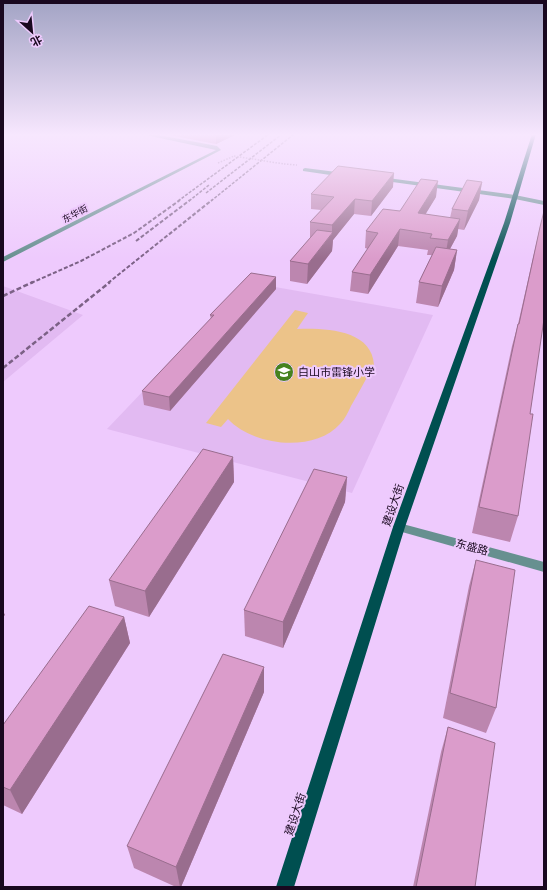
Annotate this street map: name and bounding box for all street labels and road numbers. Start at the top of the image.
street label: 东华街 [60,202,89,225]
street label: 建设大街 [379,482,406,528]
street label: 东盛路 [455,536,490,557]
street label: 建设大街 [282,791,308,837]

